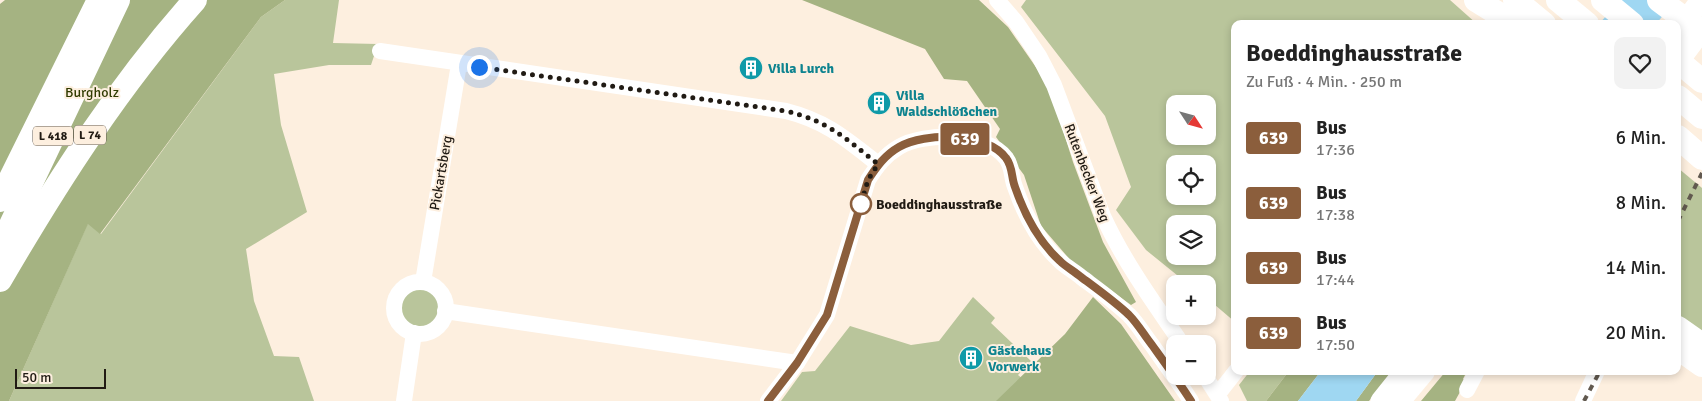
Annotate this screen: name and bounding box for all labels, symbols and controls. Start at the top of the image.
button: heart [1614,37,1666,89]
text: Boeddinghausstraße [1246,38,1462,68]
your location [467,55,492,80]
building icon: Villa Lurch [738,55,764,81]
place label: Villa Lurch [768,60,834,77]
text: Zu Fuß · 4 Min. · 250 m [1246,72,1402,92]
park label: Burgholz [65,84,119,101]
place label: Villa Waldschlößchen [896,87,998,120]
building icon: Villa Waldschlößchen [866,90,892,116]
north arrow [1166,95,1216,145]
map controls [1166,95,1216,385]
text: Bus [1316,116,1347,140]
street label: Rutenbecker Weg [1060,121,1114,225]
line badge: 639 [936,123,994,155]
road number: L 418 [33,126,73,146]
road number: L 74 [74,126,106,144]
text: 6 Min. [1616,126,1666,150]
text: 639 [1259,127,1288,149]
text: 639 [950,128,980,150]
street label: Pickartsberg [426,134,456,212]
text: 17:36 [1316,140,1355,160]
button: locate [1166,155,1216,205]
text: Bus [1316,181,1347,205]
text: 8 Min. [1616,191,1666,215]
text: 639 [1259,192,1288,214]
marker: Boeddinghausstraße [850,193,872,215]
place label: Boeddinghausstraße [876,196,1002,213]
text: 17:38 [1316,205,1355,225]
button: layers [1166,215,1216,265]
text: Bus [1316,246,1347,270]
text: 14 Min. [1605,256,1666,280]
text: 639 [1259,257,1288,279]
text: 17:44 [1316,270,1355,290]
button: + [1166,275,1216,325]
text: Bus [1316,311,1347,335]
text: 20 Min. [1605,321,1666,345]
text: 639 [1259,322,1288,344]
button: − [1166,335,1216,385]
text: 17:50 [1316,335,1355,355]
place label: Gästehaus Vorwerk [988,342,1051,375]
building icon: Gästehaus Vorwerk [958,345,984,371]
scale bar [15,366,106,389]
text: 50 m [22,369,51,386]

